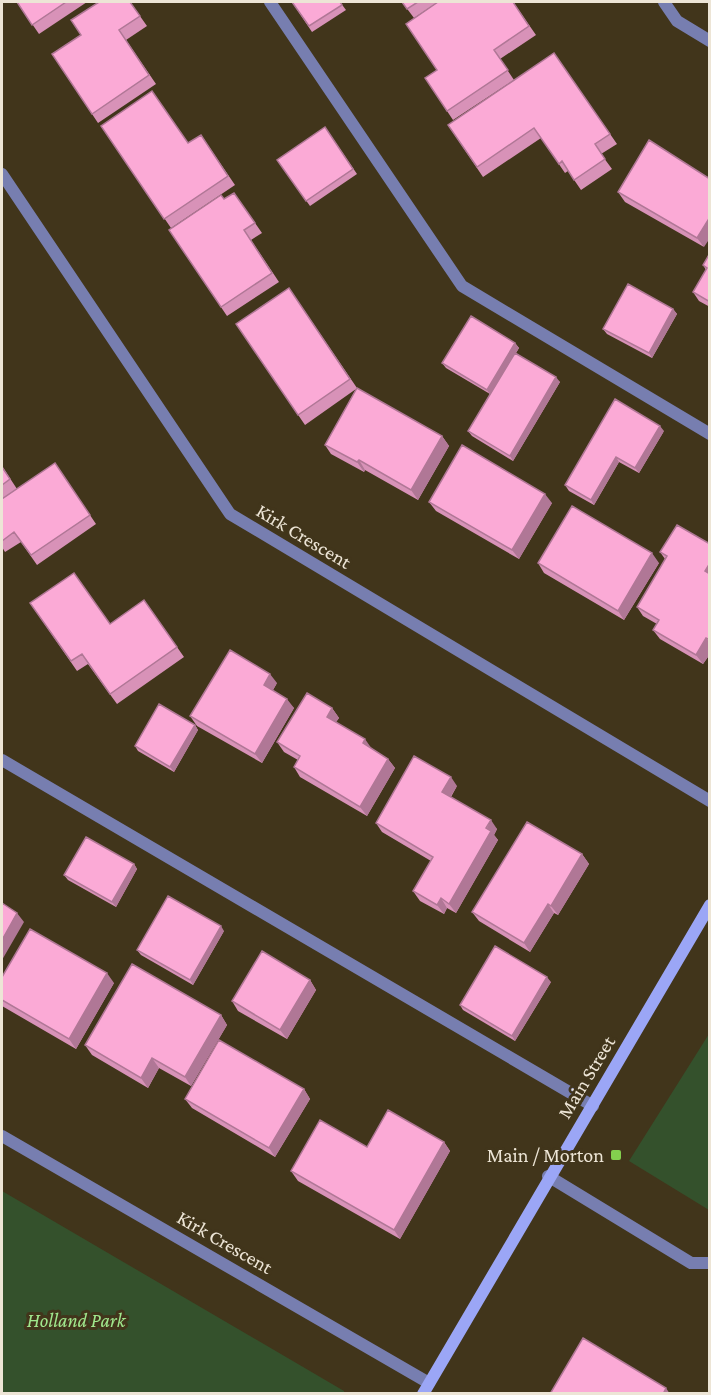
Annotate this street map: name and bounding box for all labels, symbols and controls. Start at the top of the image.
street label: Kirk Crescent [253,499,356,573]
street label: Main Street [553,1031,619,1122]
place label: Main / Morton [487,1144,604,1166]
marker: Main / Morton [609,1148,623,1162]
street label: Kirk Crescent [173,1206,277,1278]
park label: Holland Park [27,1309,127,1331]

